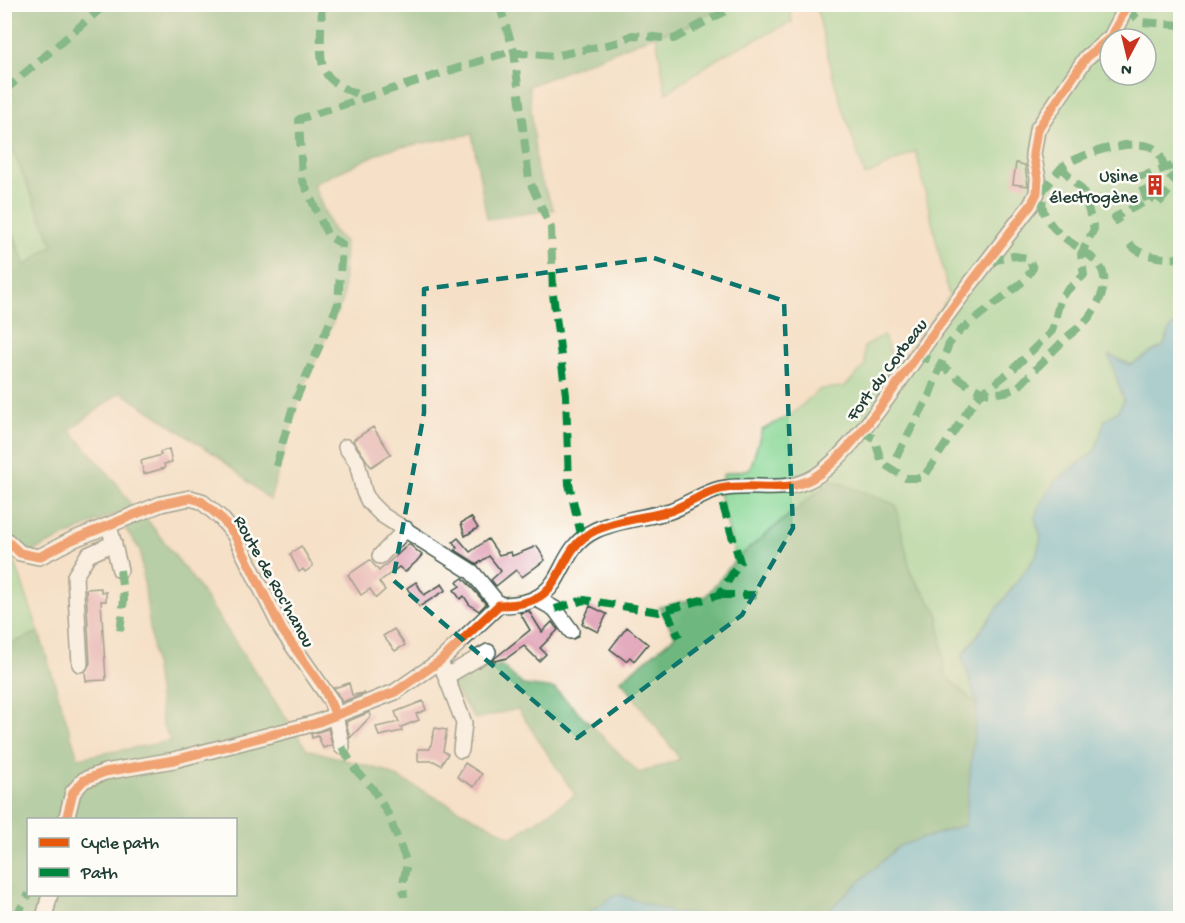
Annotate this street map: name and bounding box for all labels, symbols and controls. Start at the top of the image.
north arrow [1098,27,1158,87]
text: N [1120,58,1133,78]
place label: Usine électrogène [1049,167,1139,209]
building icon: Usine électrogène [1143,173,1167,197]
street label: Fort du Corbeau [842,315,934,427]
street label: Route de Roc'hanou [228,513,318,652]
legend [27,818,237,896]
text: Cycle path [81,834,159,855]
text: Path [80,864,118,885]

